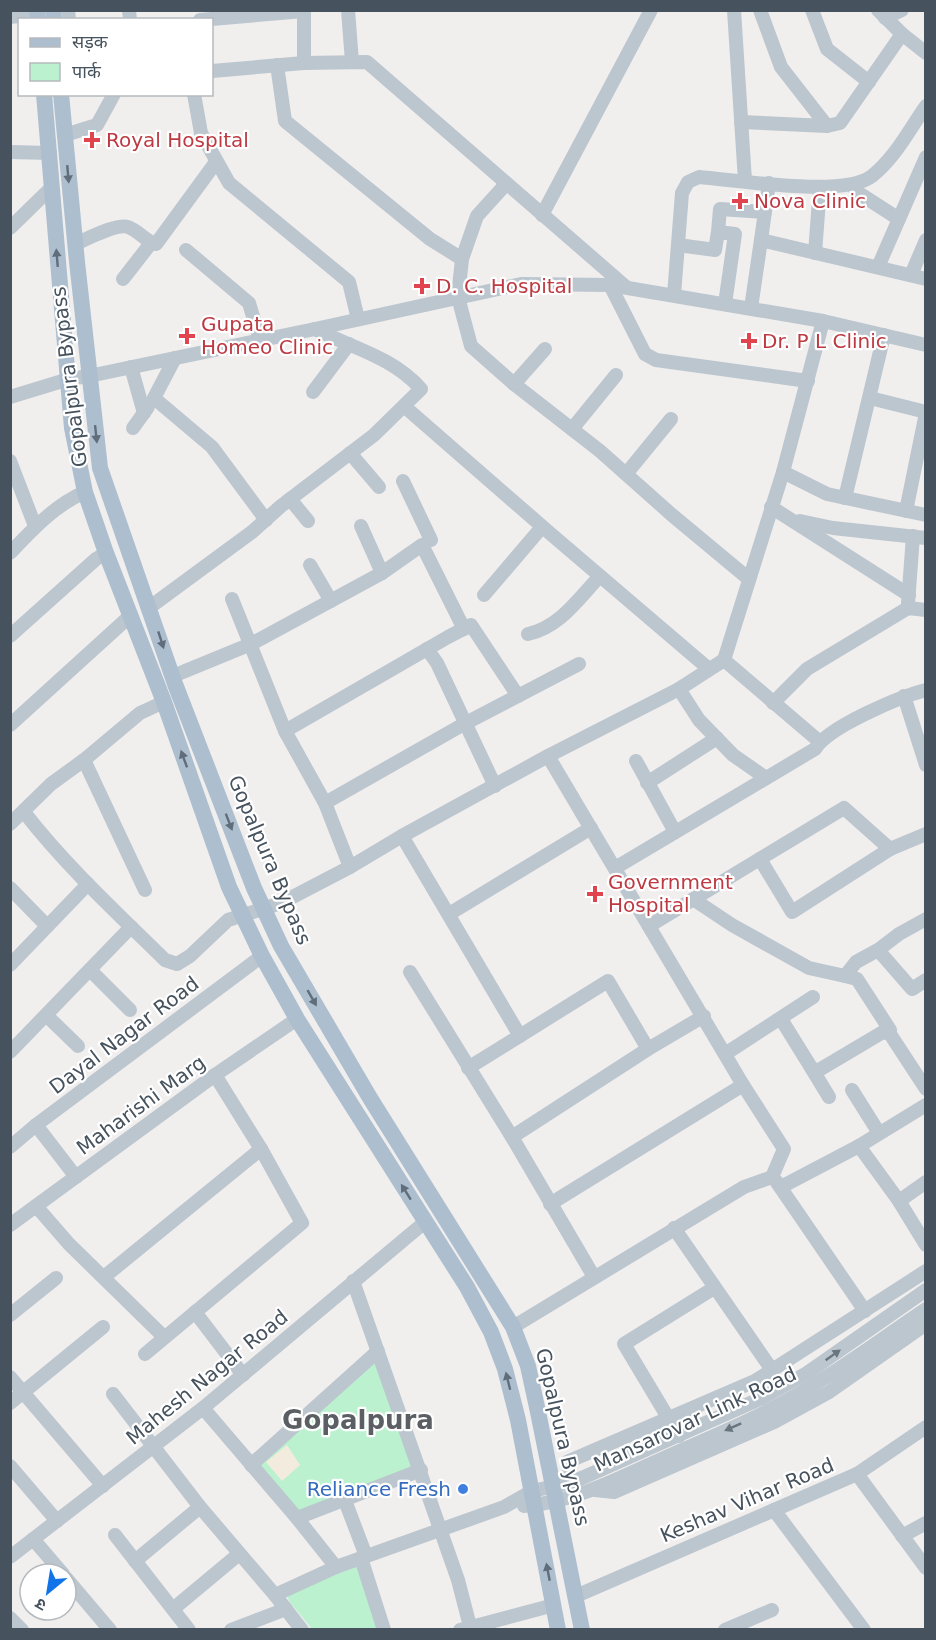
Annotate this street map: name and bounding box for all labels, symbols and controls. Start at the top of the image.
legend [18,18,213,96]
text: सड़क [72,31,109,52]
text: पार्क [72,61,102,82]
place label: Royal Hospital [106,128,249,152]
marker: Royal Hospital [83,131,101,149]
one-way arrow [63,164,73,183]
place label: Nova Clinic [754,189,866,213]
marker: Nova Clinic [731,192,749,210]
one-way arrow [53,248,62,267]
place label: D. C. Hospital [436,274,572,298]
marker: D. C. Hospital [413,277,431,295]
street label: Gopalpura Bypass [46,285,92,469]
place label: Gupata Homeo Clinic [201,312,333,359]
marker: Gupata Homeo Clinic [178,327,196,345]
place label: Dr. P L Clinic [762,329,887,353]
marker: Dr. P L Clinic [740,332,758,350]
one-way arrow [91,425,101,444]
one-way arrow [156,631,166,649]
one-way arrow [178,750,188,768]
street label: Gopalpura Bypass [223,772,317,948]
one-way arrow [224,813,234,831]
place label: Government Hospital [608,870,733,917]
marker: Government Hospital [586,885,604,903]
street label: Dayal Nagar Road [45,971,203,1099]
one-way arrow [306,990,317,1006]
street label: Maharishi Marg [72,1050,210,1160]
one-way arrow [401,1184,412,1200]
street label: Mahesh Nagar Road [121,1304,293,1450]
street label: Gopalpura Bypass [531,1346,595,1528]
one-way arrow [824,1349,840,1361]
street label: Mansarovar Link Road [590,1361,800,1477]
one-way arrow [502,1372,512,1390]
district label: Gopalpura [282,1405,434,1435]
one-way arrow [724,1423,742,1432]
street label: Keshav Vihar Road [656,1453,838,1547]
place label: Reliance Fresh [307,1477,451,1501]
marker: Reliance Fresh [456,1482,470,1496]
north arrow [18,1562,78,1622]
one-way arrow [543,1562,552,1581]
text: उ [31,1594,50,1615]

